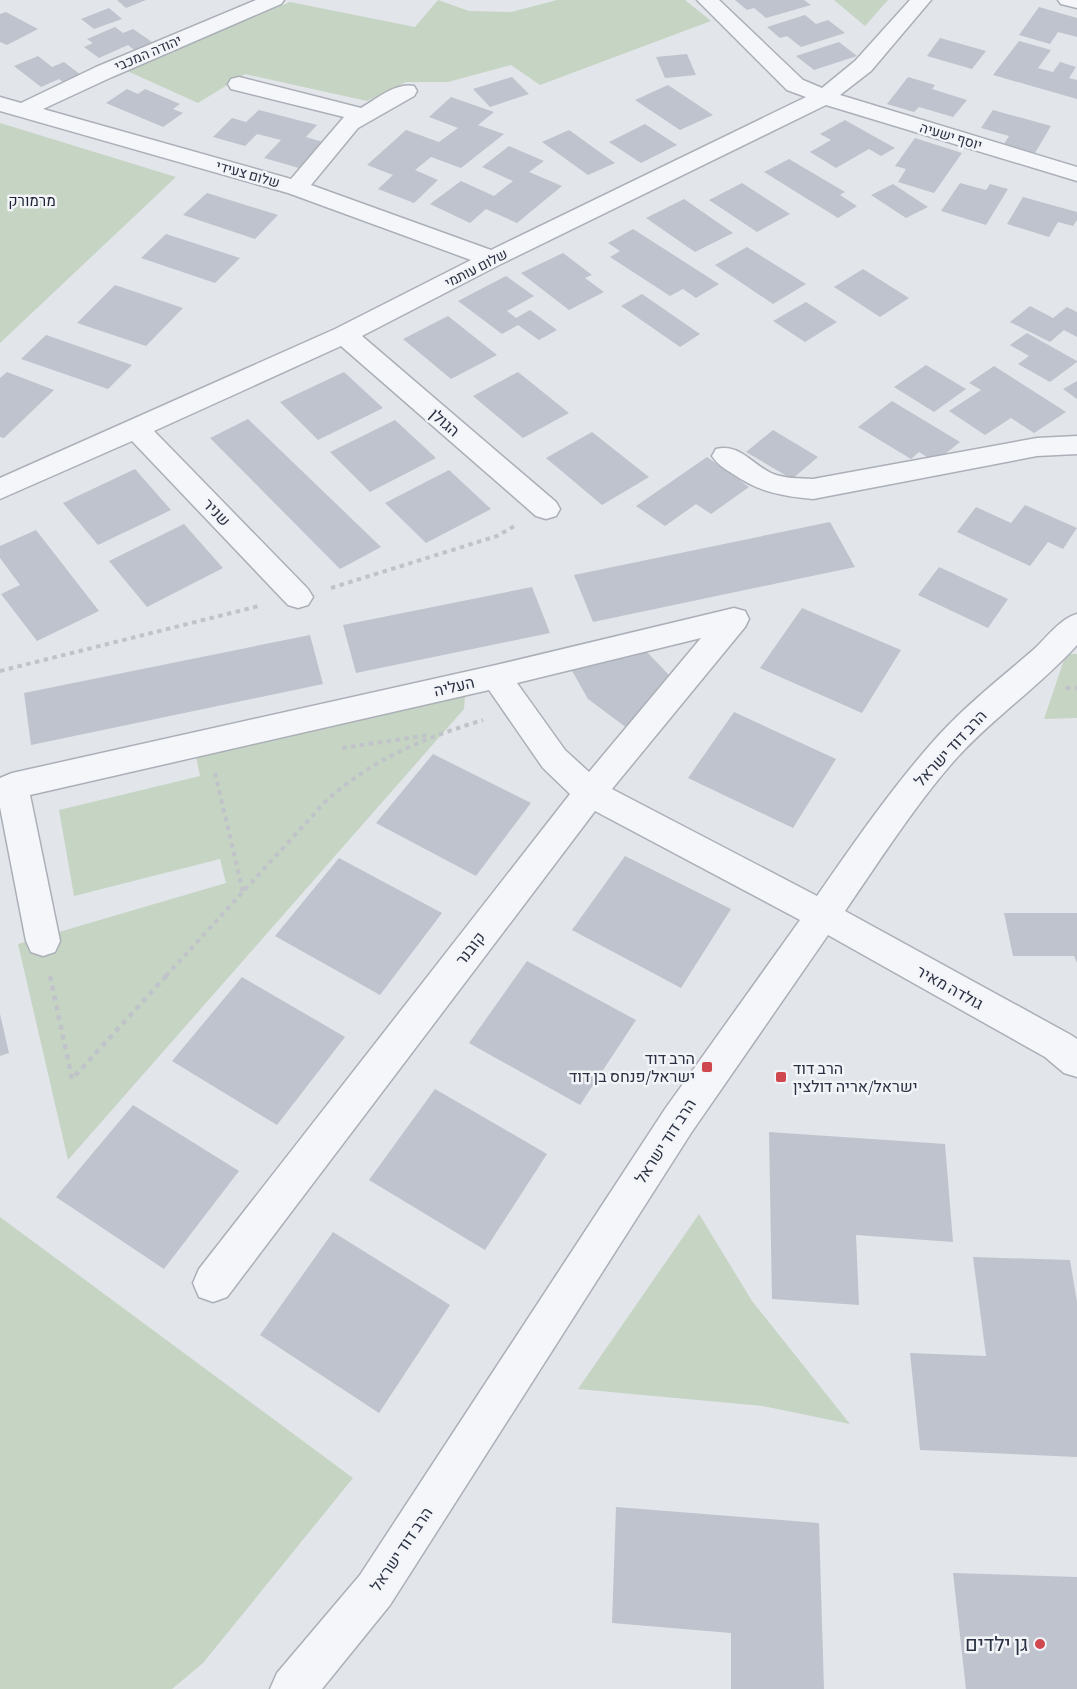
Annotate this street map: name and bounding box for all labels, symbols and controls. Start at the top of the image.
street label: יהודה המכבי [112,31,185,77]
street label: יוסף ישעיה [917,118,984,156]
street label: שלום צעידי [213,156,282,194]
district label: מרמורק [8,191,56,212]
street label: שלום עותמי [442,244,511,293]
street label: הגולן [425,404,464,442]
street label: שניר [198,494,235,532]
street label: העליה [432,672,477,702]
street label: הרב דוד ישראל [909,706,992,792]
street label: קובנר [451,927,491,970]
street label: גולדה מאיר [912,961,987,1015]
place label: הרב דוד ישראל/פנחס בן דוד [569,1048,695,1088]
place label: הרב דוד ישראל/אריה דולצין [793,1058,917,1098]
marker: הרב דוד ישראל/פנחס בן דוד [700,1060,714,1074]
marker: הרב דוד ישראל/אריה דולצין [774,1070,788,1084]
street label: הרב דוד ישראל [630,1095,702,1188]
street label: הרב דוד ישראל [365,1503,438,1596]
place label: גן ילדים [965,1631,1028,1659]
marker: גן ילדים [1033,1637,1047,1651]

